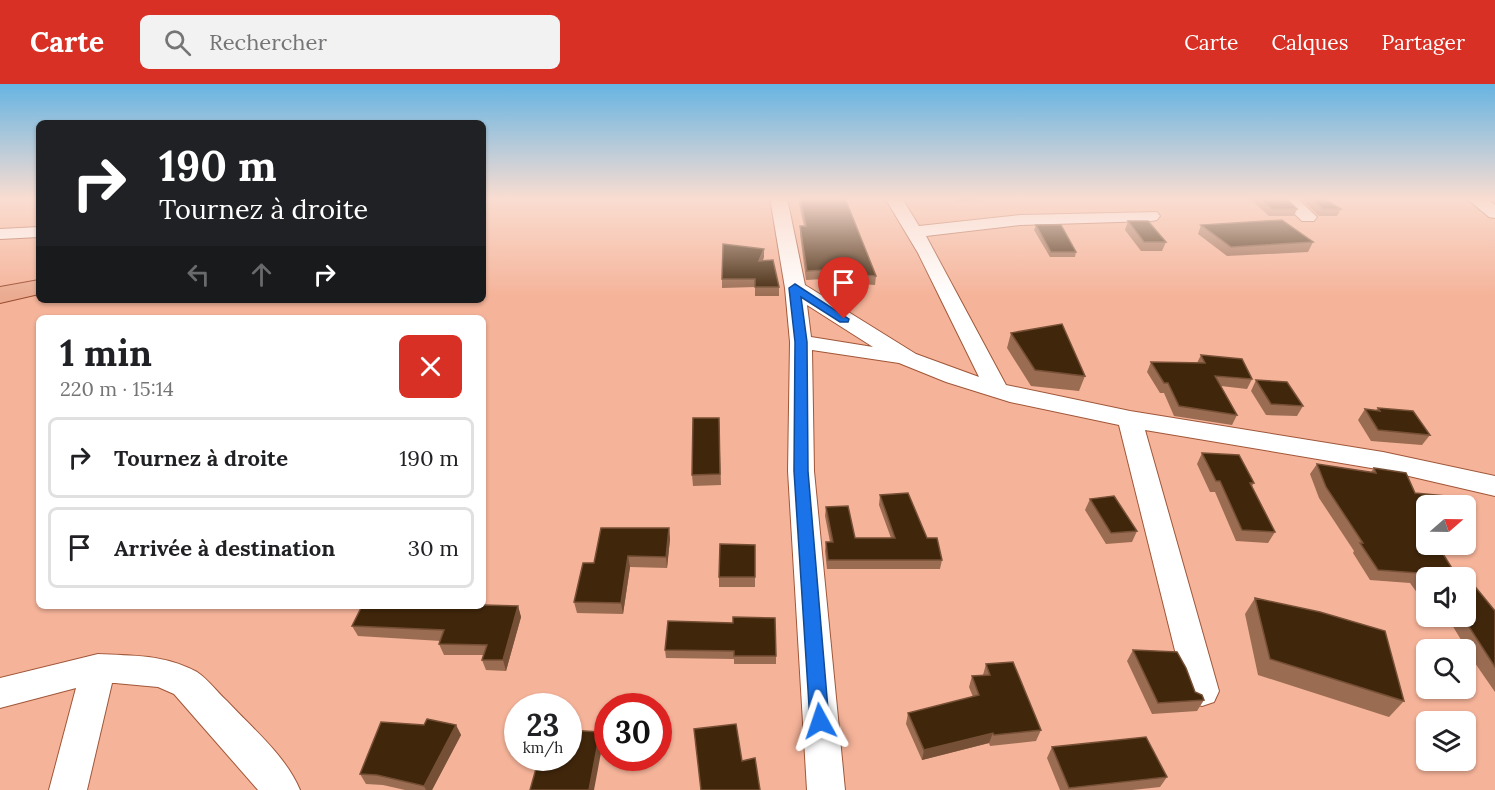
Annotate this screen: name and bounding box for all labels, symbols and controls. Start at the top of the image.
search box [140,15,560,69]
text: Carte [30,24,104,60]
icon: search [161,26,194,59]
text: Rechercher [209,28,327,56]
text: Carte [1184,29,1238,56]
text: Calques [1271,29,1348,56]
text: Partager [1381,29,1465,56]
text: 190 m [159,139,277,193]
icon: right [60,144,138,222]
text: Tournez à droite [159,192,368,226]
pin [818,257,869,319]
icon: left [182,258,215,291]
icon: ahead [245,258,278,291]
icon: right [308,258,341,291]
icon: arrive [827,266,860,299]
text: 1 min [60,330,152,376]
button: close [399,335,462,398]
text: 220 m · 15:14 [60,376,174,401]
icon: right [63,441,96,474]
text: Tournez à droite [114,444,288,472]
text: 190 m [399,444,459,472]
north arrow [1416,495,1476,555]
map controls [1416,495,1476,771]
icon: arrive [63,531,96,564]
text: Arrivée à destination [114,534,335,562]
text: 30 m [408,534,459,562]
button: sound [1416,567,1476,627]
button: search [1416,639,1476,699]
position arrow [788,689,852,753]
speed limit sign: 30 [594,693,672,771]
text: 23 [527,706,559,744]
button: layers [1416,711,1476,771]
text: km/h [523,738,563,757]

